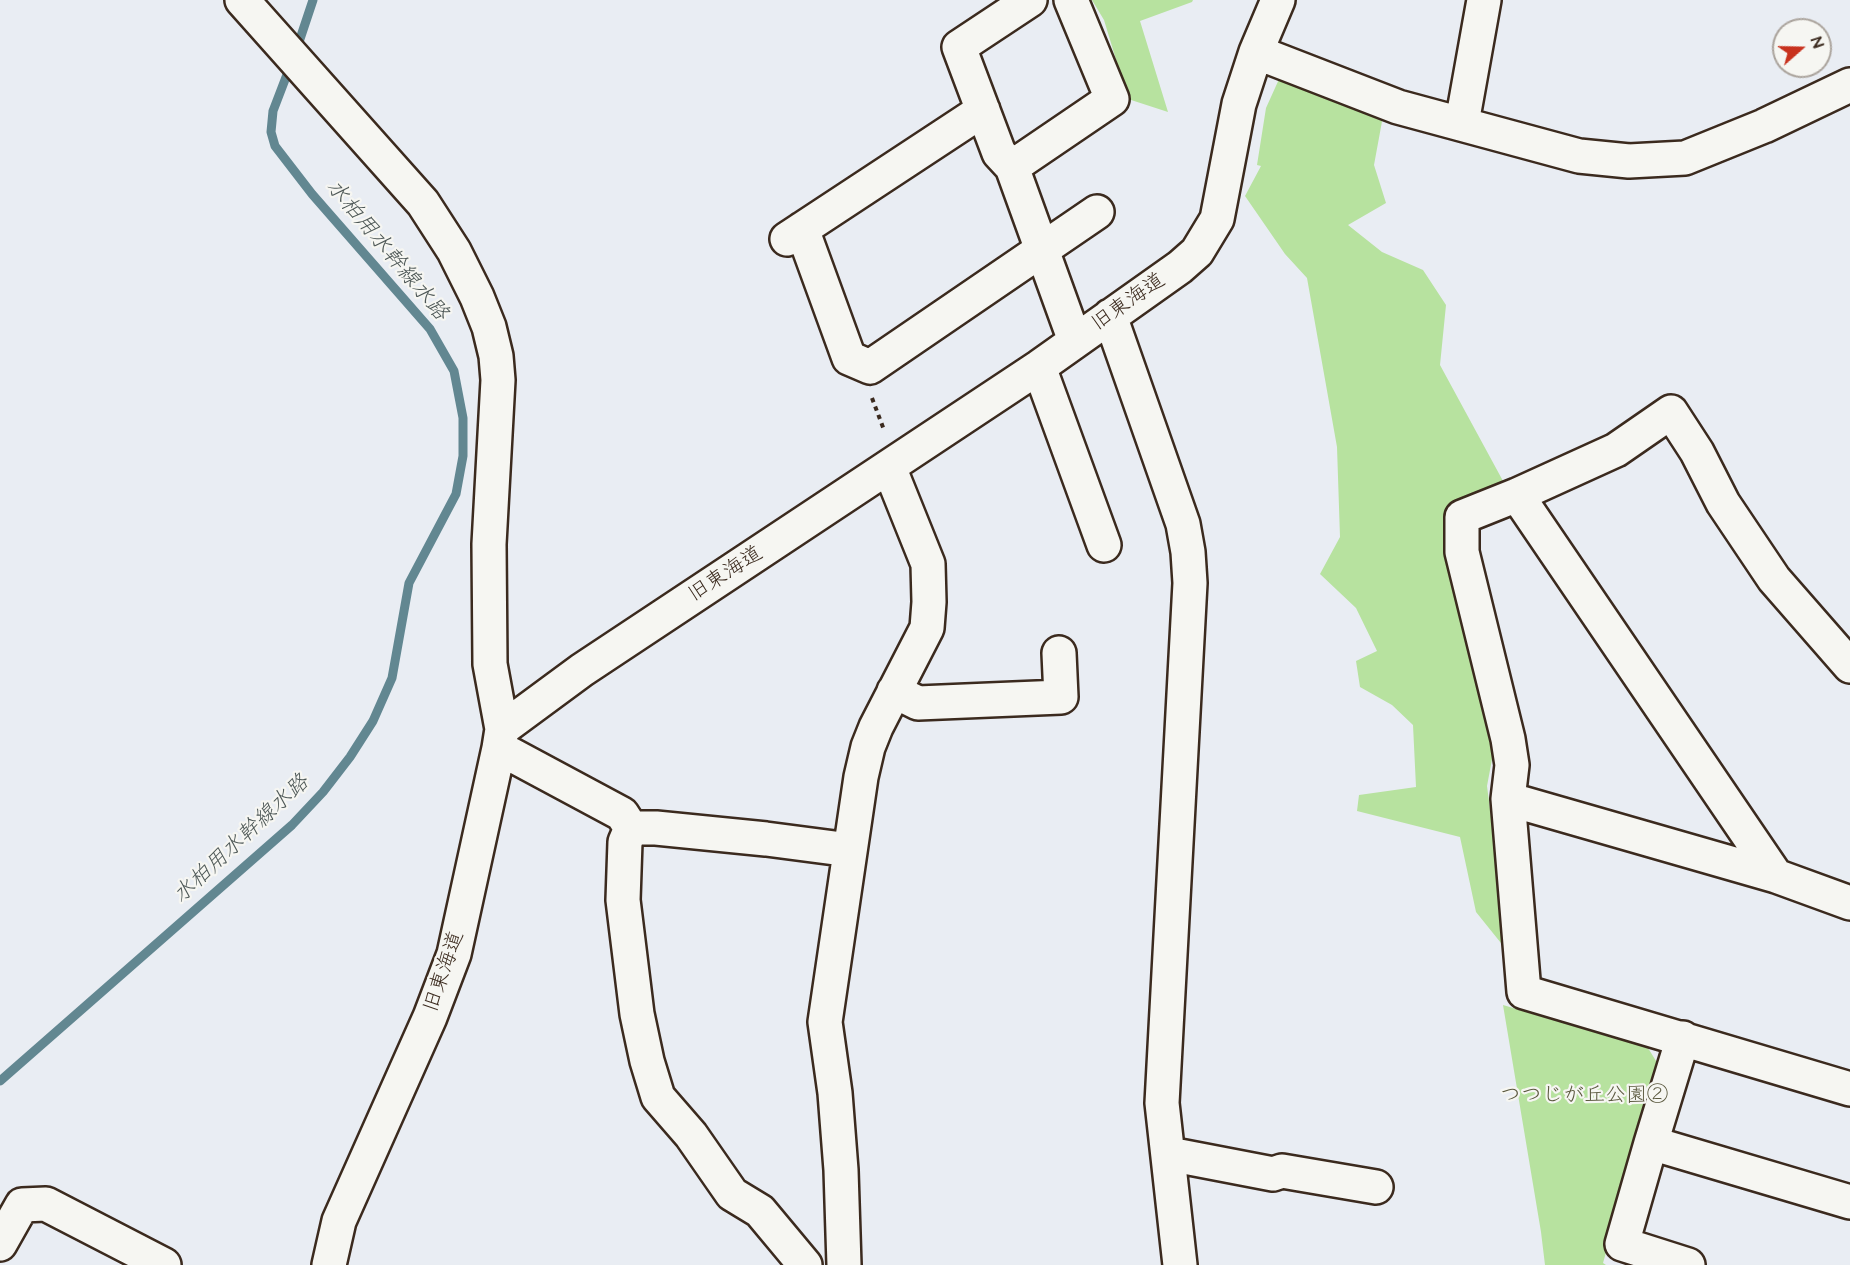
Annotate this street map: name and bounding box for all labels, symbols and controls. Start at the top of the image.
north arrow [1772,18,1832,78]
text: N [1805,34,1829,51]
water label: 水柏用水幹線水路 [319,175,453,327]
street label: 旧東海道 [1087,269,1171,337]
street label: 旧東海道 [684,542,768,608]
water label: 水柏用水幹線水路 [169,770,315,910]
street label: 旧東海道 [419,928,471,1016]
park label: つつじが丘公園② [1500,1084,1668,1110]

